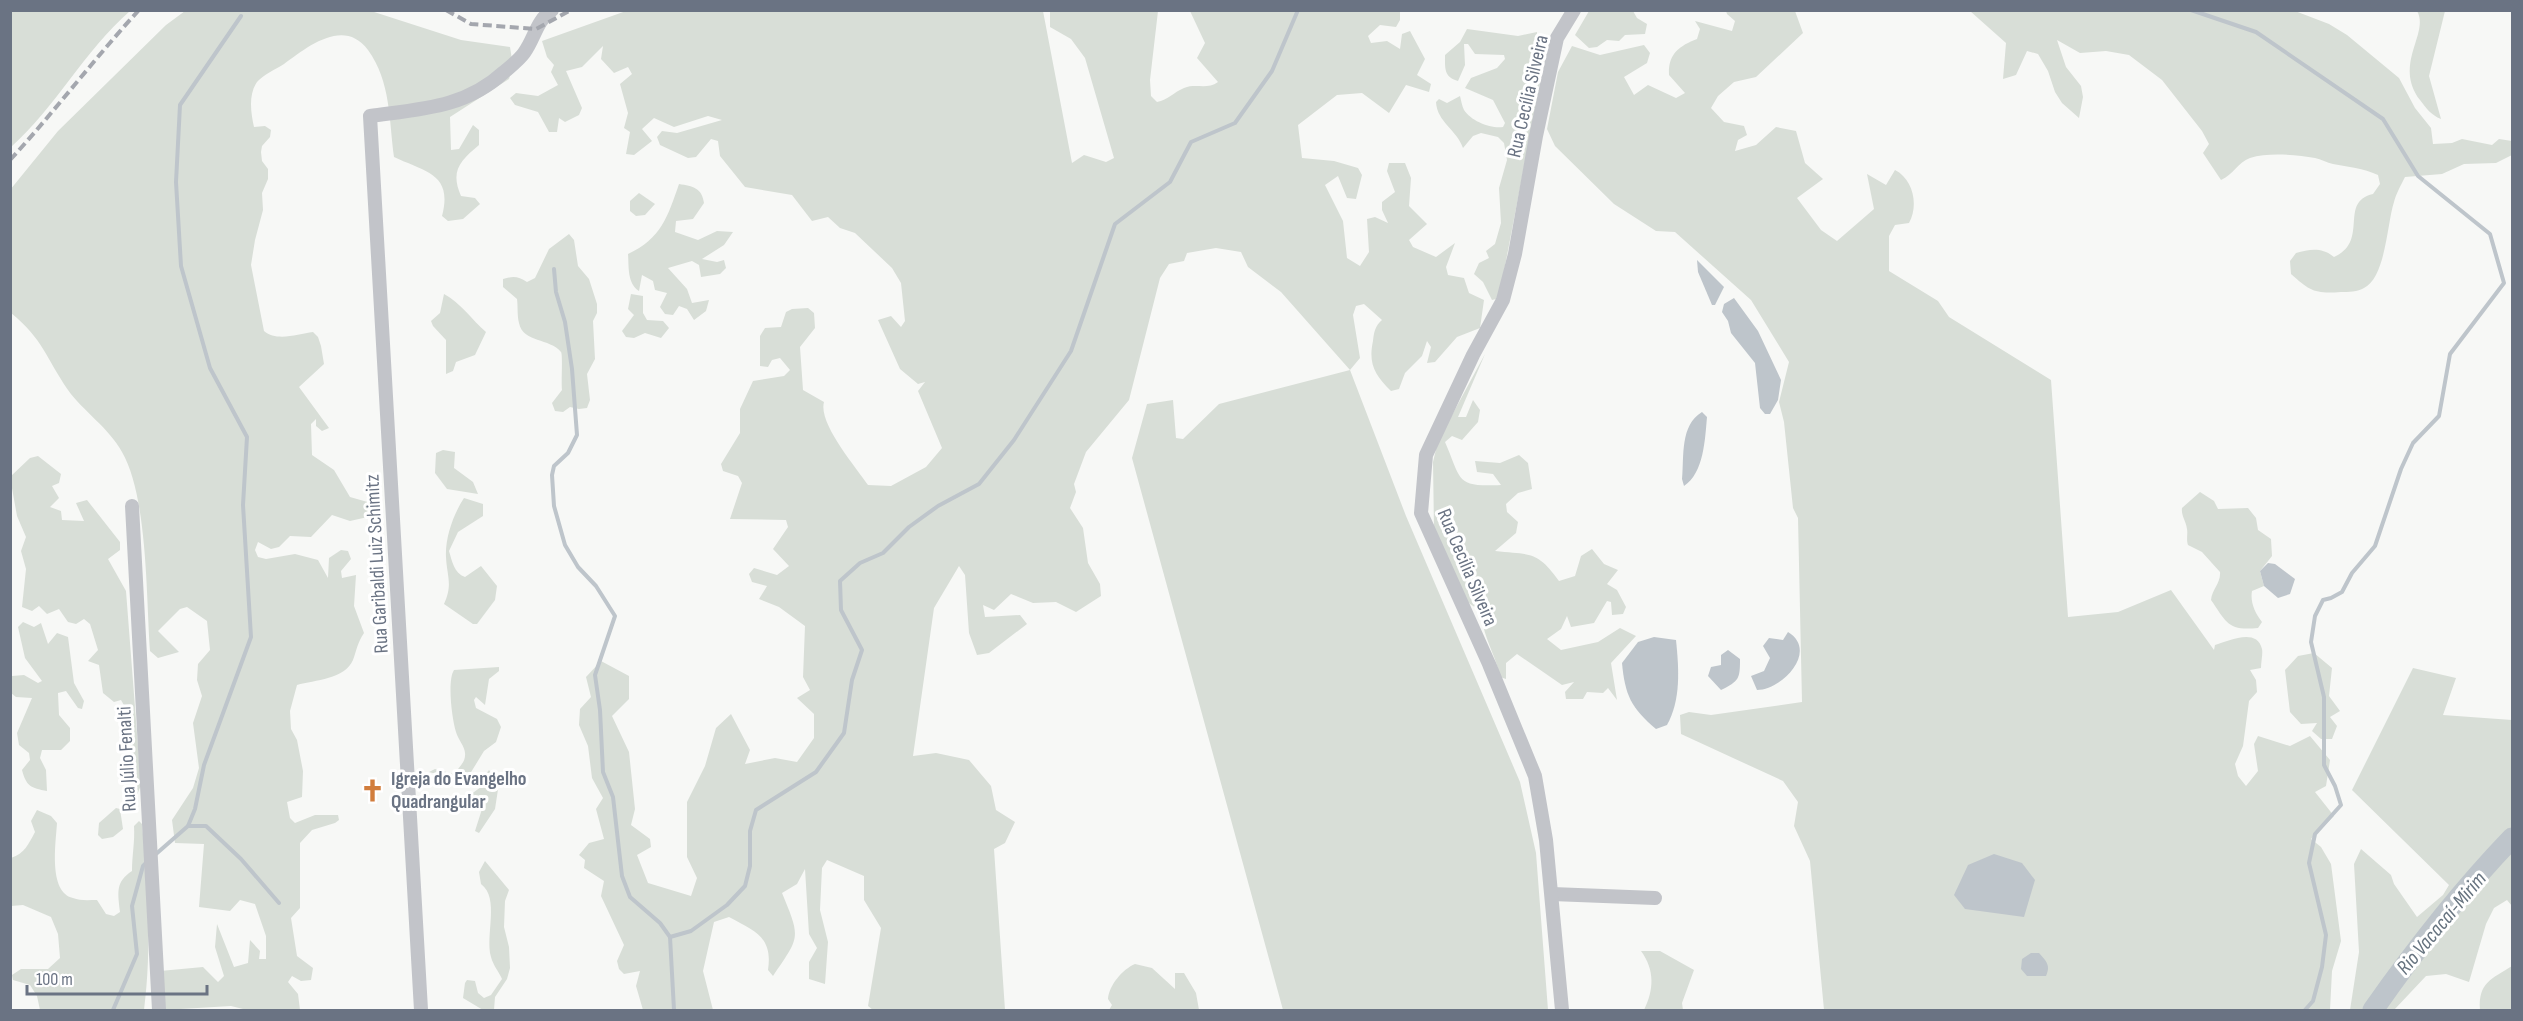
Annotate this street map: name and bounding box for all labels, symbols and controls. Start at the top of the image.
street label: Rua Cecília Silveira [1502,33,1554,160]
street label: Rua Garibaldi Luiz Schimitz [360,474,394,654]
street label: Rua Cecília Silveira [1432,505,1503,630]
street label: Rua Júlio Fenalti [112,706,142,812]
place label: Igreja do Evangelho Quadrangular [391,767,527,814]
church icon: Igreja do Evangelho Quadrangular [360,777,386,803]
water label: Rio Vacacaí-Mirim [2391,867,2491,980]
scale bar [27,958,207,996]
text: 100 m [36,969,73,990]

